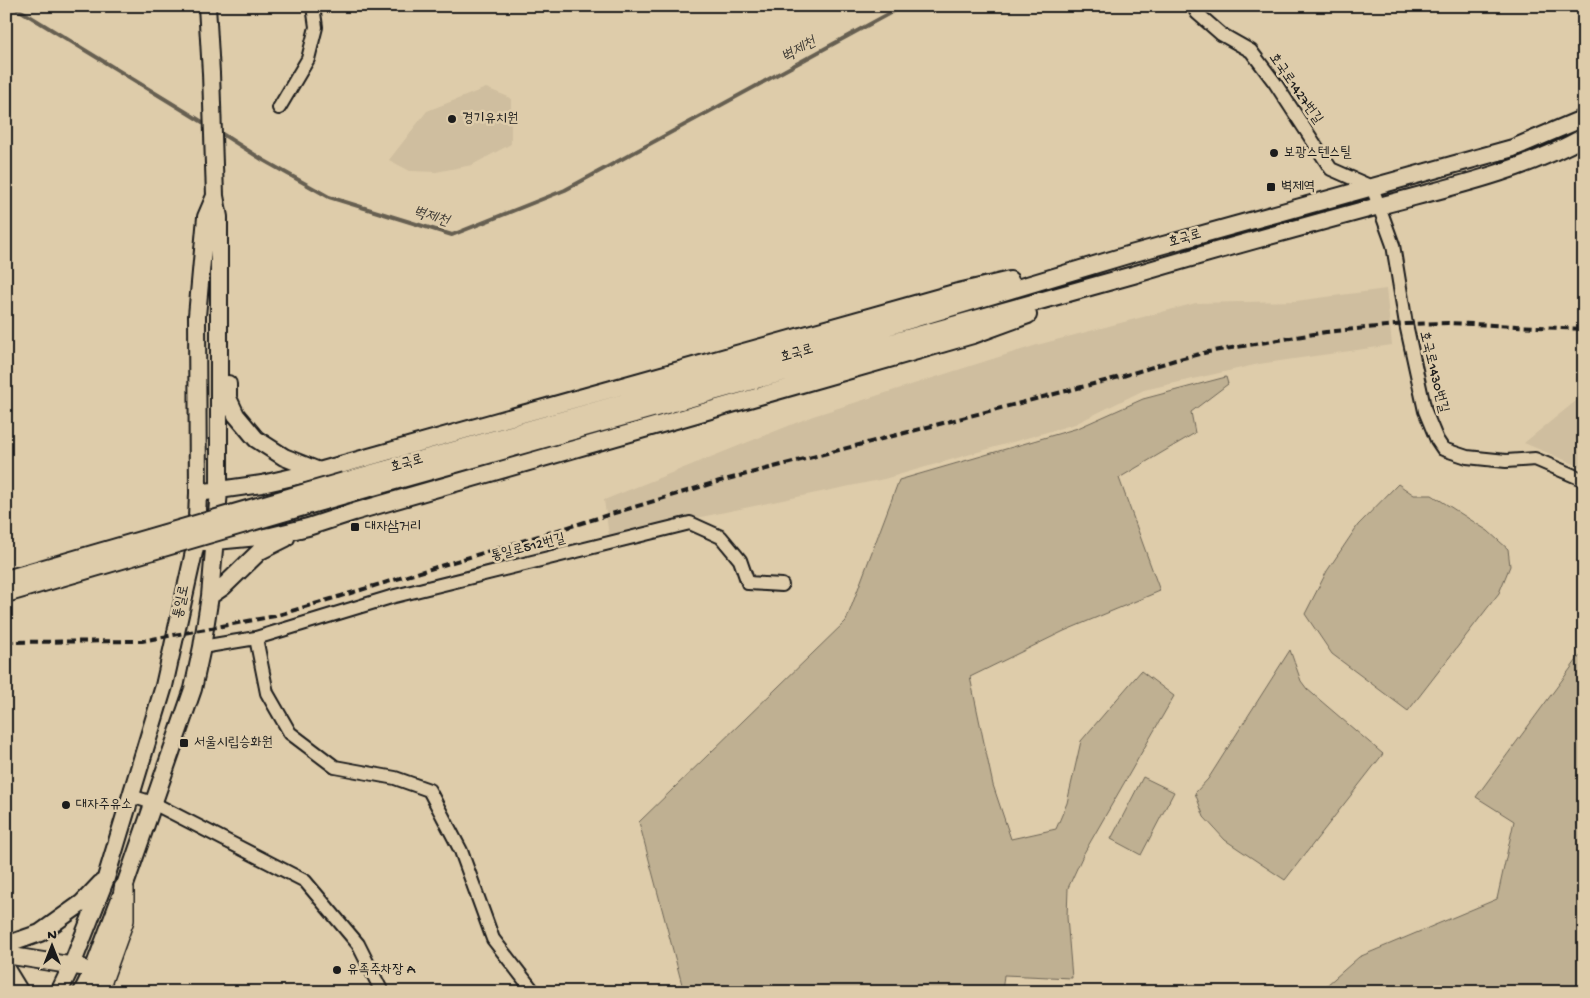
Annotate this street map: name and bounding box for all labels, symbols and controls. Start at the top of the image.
water label: 벽제천 [779,32,821,67]
street label: 호국로1427번길 [1264,50,1326,128]
place label: 경기유치원 [462,111,518,128]
marker: 경기유치원 [446,113,458,125]
place label: 보광스텐스틸 [1284,145,1352,162]
marker: 보광스텐스틸 [1268,147,1280,159]
place label: 벽제역 [1281,179,1315,196]
marker: 벽제역 [1265,181,1277,193]
water label: 벽제천 [411,203,453,231]
street label: 호국로 [1166,226,1204,252]
street label: 호국로1430번길 [1415,329,1452,415]
street label: 호국로 [778,341,816,367]
street label: 호국로 [388,451,426,477]
place label: 대자삼거리 [365,519,421,536]
marker: 대자삼거리 [349,521,361,533]
street label: 통일로512번길 [489,530,568,565]
street label: 통일로 [170,584,194,620]
place label: 서울시립승화원 [194,735,273,752]
marker: 서울시립승화원 [178,737,190,749]
place label: 대자주유소 [76,797,132,814]
marker: 대자주유소 [60,799,72,811]
north arrow [28,920,78,970]
text: N [47,927,57,944]
place label: 유족주차장 A [347,962,416,979]
marker: 유족주차장 A [331,964,343,976]

